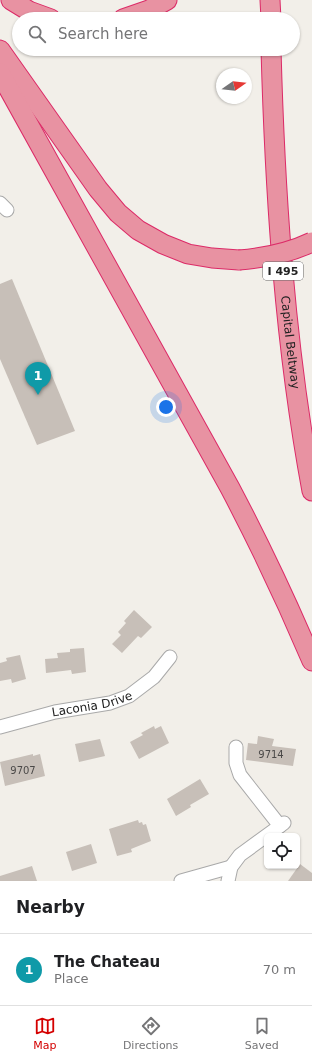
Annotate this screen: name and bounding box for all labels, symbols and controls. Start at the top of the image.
search box [12,12,300,56]
icon: search [26,23,48,45]
text: Search here [58,25,148,43]
north arrow [216,68,252,104]
road number: I 495 [263,262,303,280]
street label: Capital Beltway [278,295,303,390]
pin: 1 [25,362,51,395]
your location [156,397,176,417]
street label: Laconia Drive [51,688,134,719]
house number: 9714 [258,749,284,760]
house number: 9707 [10,765,36,776]
map controls [264,833,300,869]
button: locate [264,833,300,869]
text: Nearby [16,897,85,917]
text: The Chateau [54,953,160,971]
text: 1 [24,962,34,977]
text: 70 m [263,962,296,977]
text: Place [54,971,89,986]
tab: Map [33,1015,56,1052]
tab: Directions [123,1015,178,1052]
tab: Saved [245,1015,279,1052]

